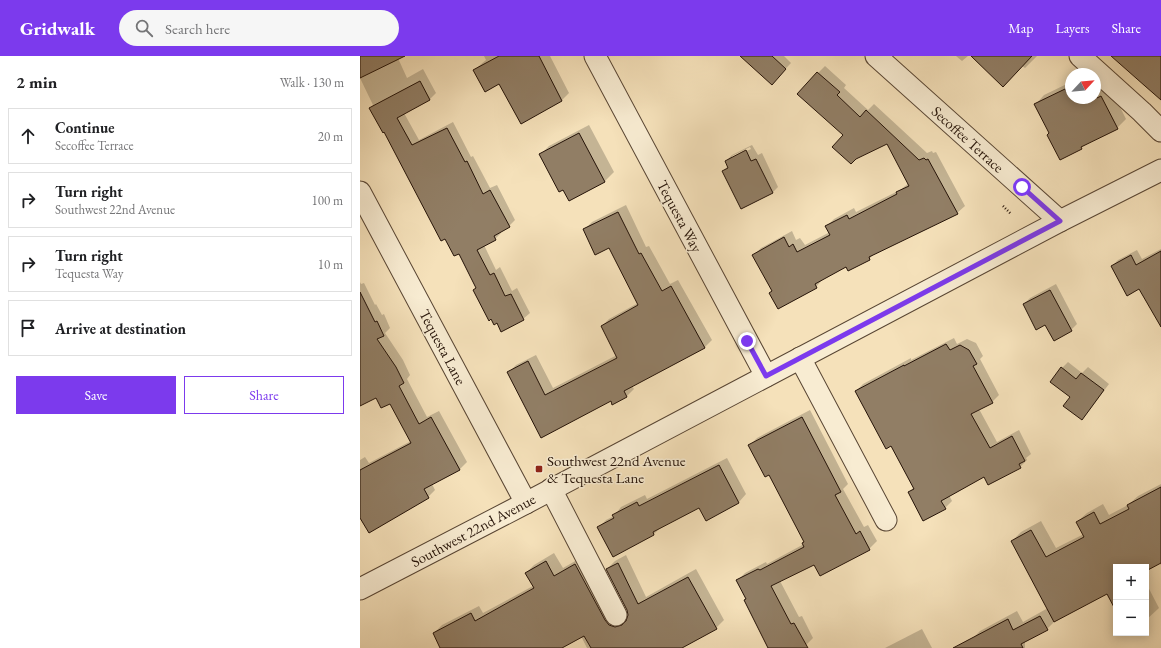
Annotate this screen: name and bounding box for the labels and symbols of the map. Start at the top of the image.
north arrow [1065,68,1101,104]
street label: Secoffee Terrace [928,102,1008,176]
street label: Tequesta Way [653,177,707,256]
route start [1013,178,1031,196]
street label: Tequesta Lane [415,306,471,388]
route end [738,332,756,350]
place label: Southwest 22nd Avenue & Tequesta Lane [547,451,686,487]
marker: Southwest 22nd Avenue & Tequesta Lane [534,464,544,474]
street label: Southwest 22nd Avenue [407,489,539,571]

